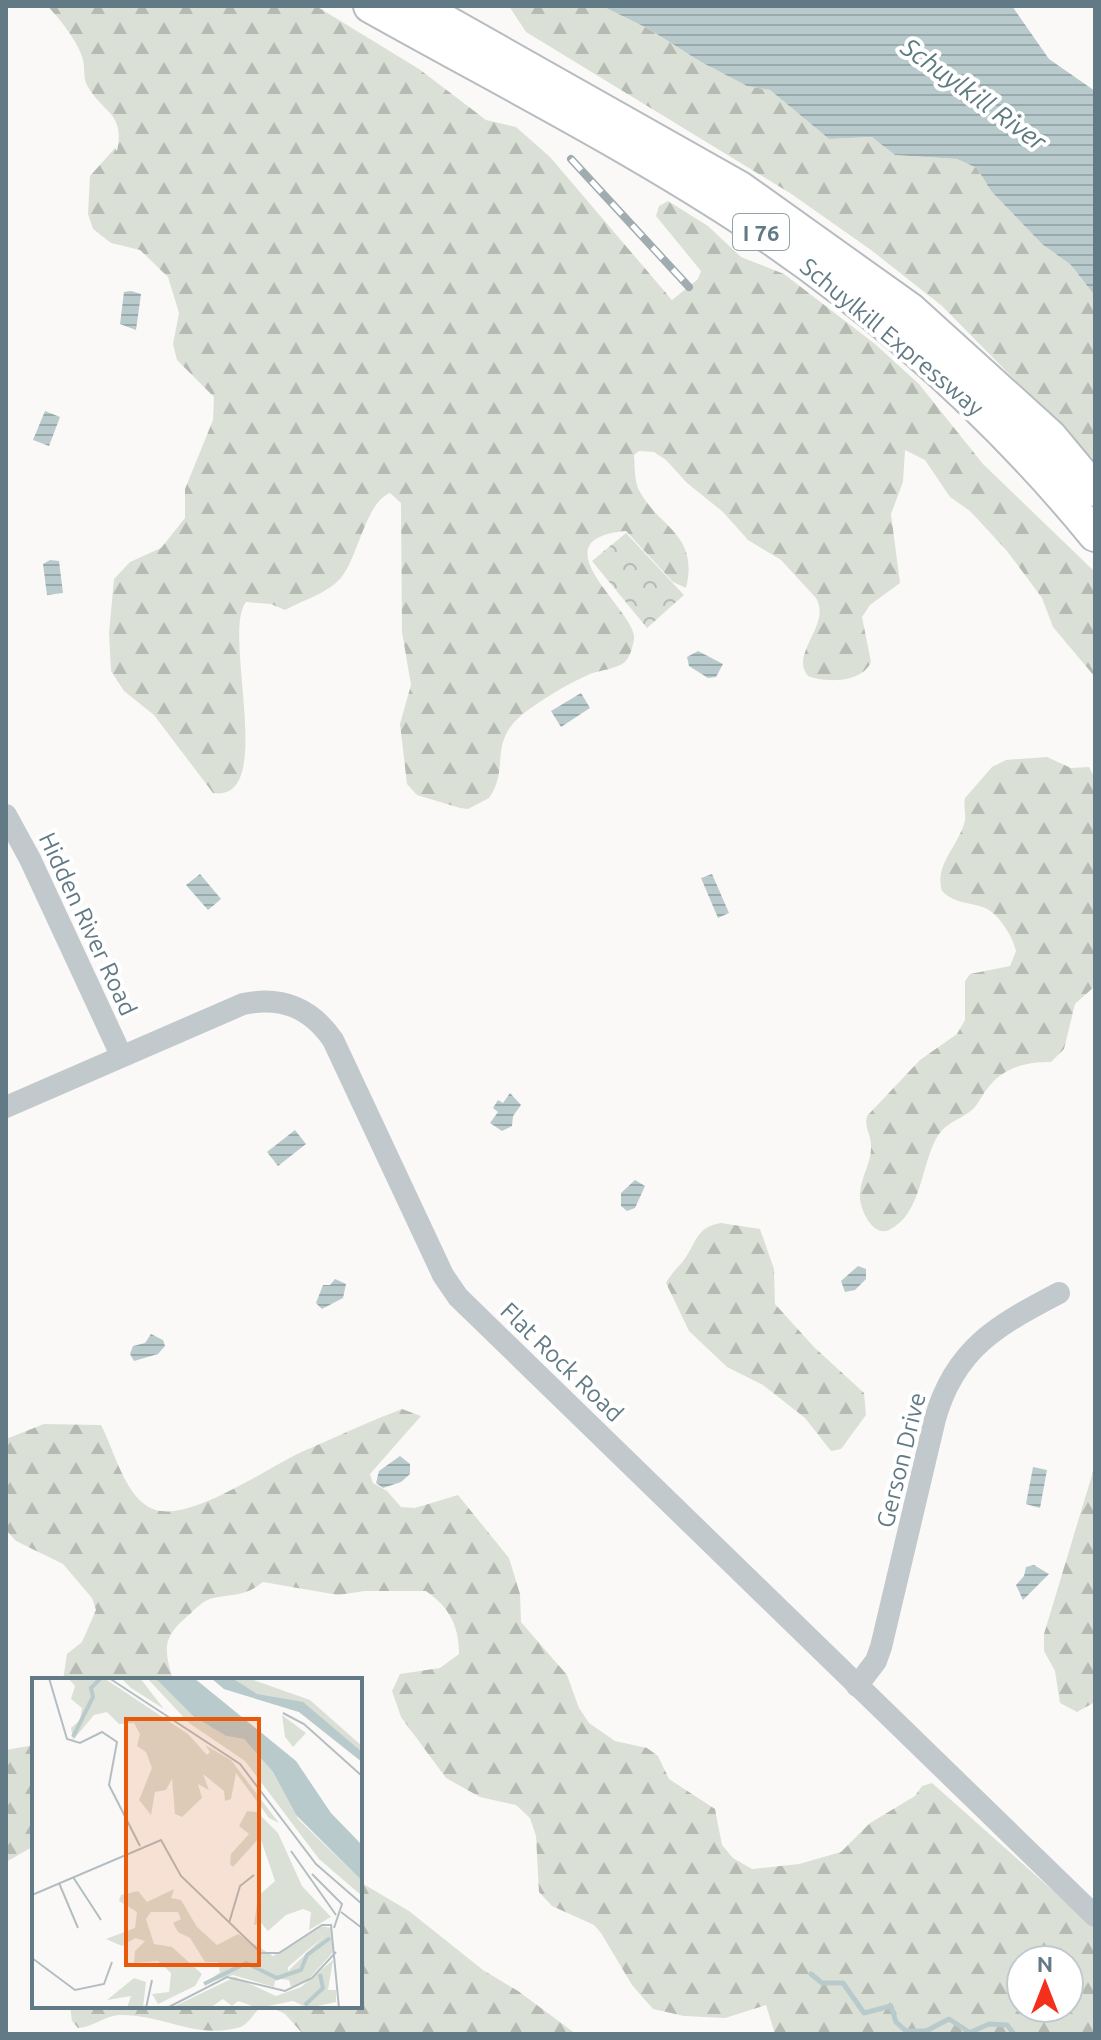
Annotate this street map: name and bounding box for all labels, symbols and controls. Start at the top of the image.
water label: Schuylkill River [895,31,1053,157]
road number: I 76 [733,214,789,250]
street label: Schuylkill Expressway [795,253,989,422]
street label: Hidden River Road [34,828,142,1020]
street label: Flat Rock Road [495,1297,629,1427]
street label: Gerson Drive [871,1389,931,1531]
inset map [32,1678,362,2008]
north arrow [1005,1944,1085,2024]
text: N [1037,1951,1053,1976]

